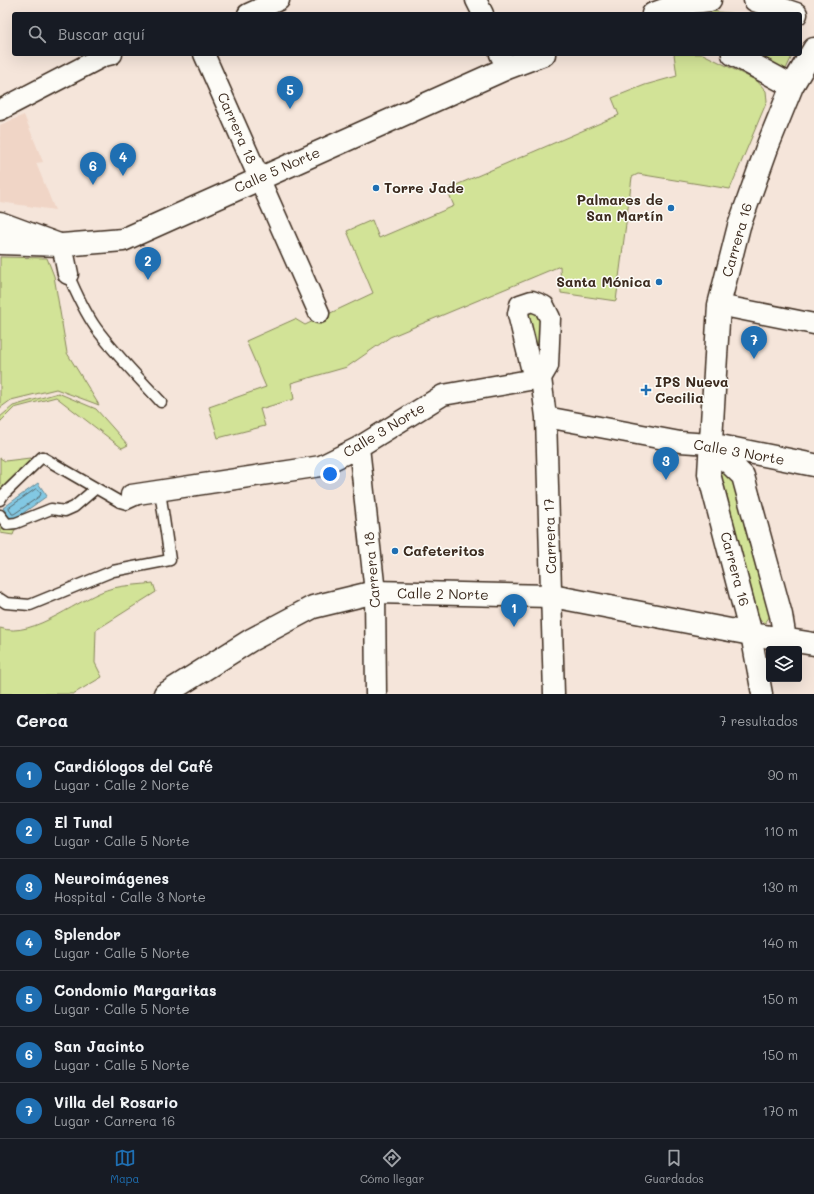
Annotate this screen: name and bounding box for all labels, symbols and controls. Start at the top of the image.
search box [12,12,802,56]
icon: search [26,23,48,45]
text: Buscar aquí [58,24,145,44]
pin: 5 [277,76,303,109]
street label: Carrera 18 [213,89,262,167]
street label: Calle 5 Norte [231,142,323,197]
pin: 4 [110,143,136,176]
pin: 6 [80,152,106,185]
place label: Torre Jade [384,178,464,197]
marker: Torre Jade [371,183,381,193]
place label: Palmares de San Martín [576,190,663,225]
street label: Carrera 16 [717,201,756,279]
marker: Palmares de San Martín [666,203,676,213]
pin: 2 [135,247,161,280]
place label: Santa Mónica [556,272,651,291]
marker: Santa Mónica [654,277,664,287]
pin: 7 [741,326,767,359]
place label: IPS Nueva Cecilia [655,372,729,407]
marker: IPS Nueva Cecilia [640,384,652,396]
street label: Calle 3 Norte [339,398,428,461]
street label: Calle 3 Norte [692,434,786,469]
pin: 3 [653,447,679,480]
your location [320,464,340,484]
street label: Carrera 17 [539,498,560,574]
street label: Carrera 16 [716,530,755,608]
street label: Carrera 18 [359,531,384,609]
place label: Cafeteritos [403,541,485,560]
marker: Cafeteritos [390,546,400,556]
street label: Calle 2 Norte [397,583,489,604]
pin: 1 [501,594,527,627]
map controls [766,646,802,682]
button: layers [766,646,802,682]
text: Cerca [16,709,68,731]
text: 7 resultados [719,712,798,729]
text: Cardiólogos del Café [54,756,213,776]
text: 1 [26,766,32,783]
text: 90 m [768,766,798,783]
text: Lugar · Calle 2 Norte [54,776,189,793]
text: El Tunal [54,812,112,832]
text: 2 [25,822,33,839]
text: 110 m [764,822,798,839]
text: Lugar · Calle 5 Norte [54,832,190,849]
text: Neuroimágenes [54,868,169,888]
text: 3 [25,878,33,895]
text: 130 m [762,878,798,895]
text: Hospital · Calle 3 Norte [54,888,206,905]
text: Splendor [54,924,121,944]
text: 4 [25,934,33,951]
text: 140 m [762,934,798,951]
text: Lugar · Calle 5 Norte [54,944,190,961]
text: Condomio Margaritas [54,980,217,1000]
text: 5 [25,990,33,1007]
text: 150 m [762,990,798,1007]
text: Lugar · Calle 5 Norte [54,1000,190,1017]
text: San Jacinto [54,1036,144,1056]
text: 6 [25,1046,33,1063]
text: 150 m [762,1046,798,1063]
text: Lugar · Calle 5 Norte [54,1056,190,1073]
text: Villa del Rosario [54,1092,178,1112]
text: 7 [25,1102,33,1119]
text: 170 m [762,1102,798,1119]
text: Lugar · Carrera 16 [54,1112,175,1129]
tab: Mapa [110,1147,139,1186]
tab: Cómo llegar [360,1147,424,1186]
tab: Guardados [645,1147,704,1186]

